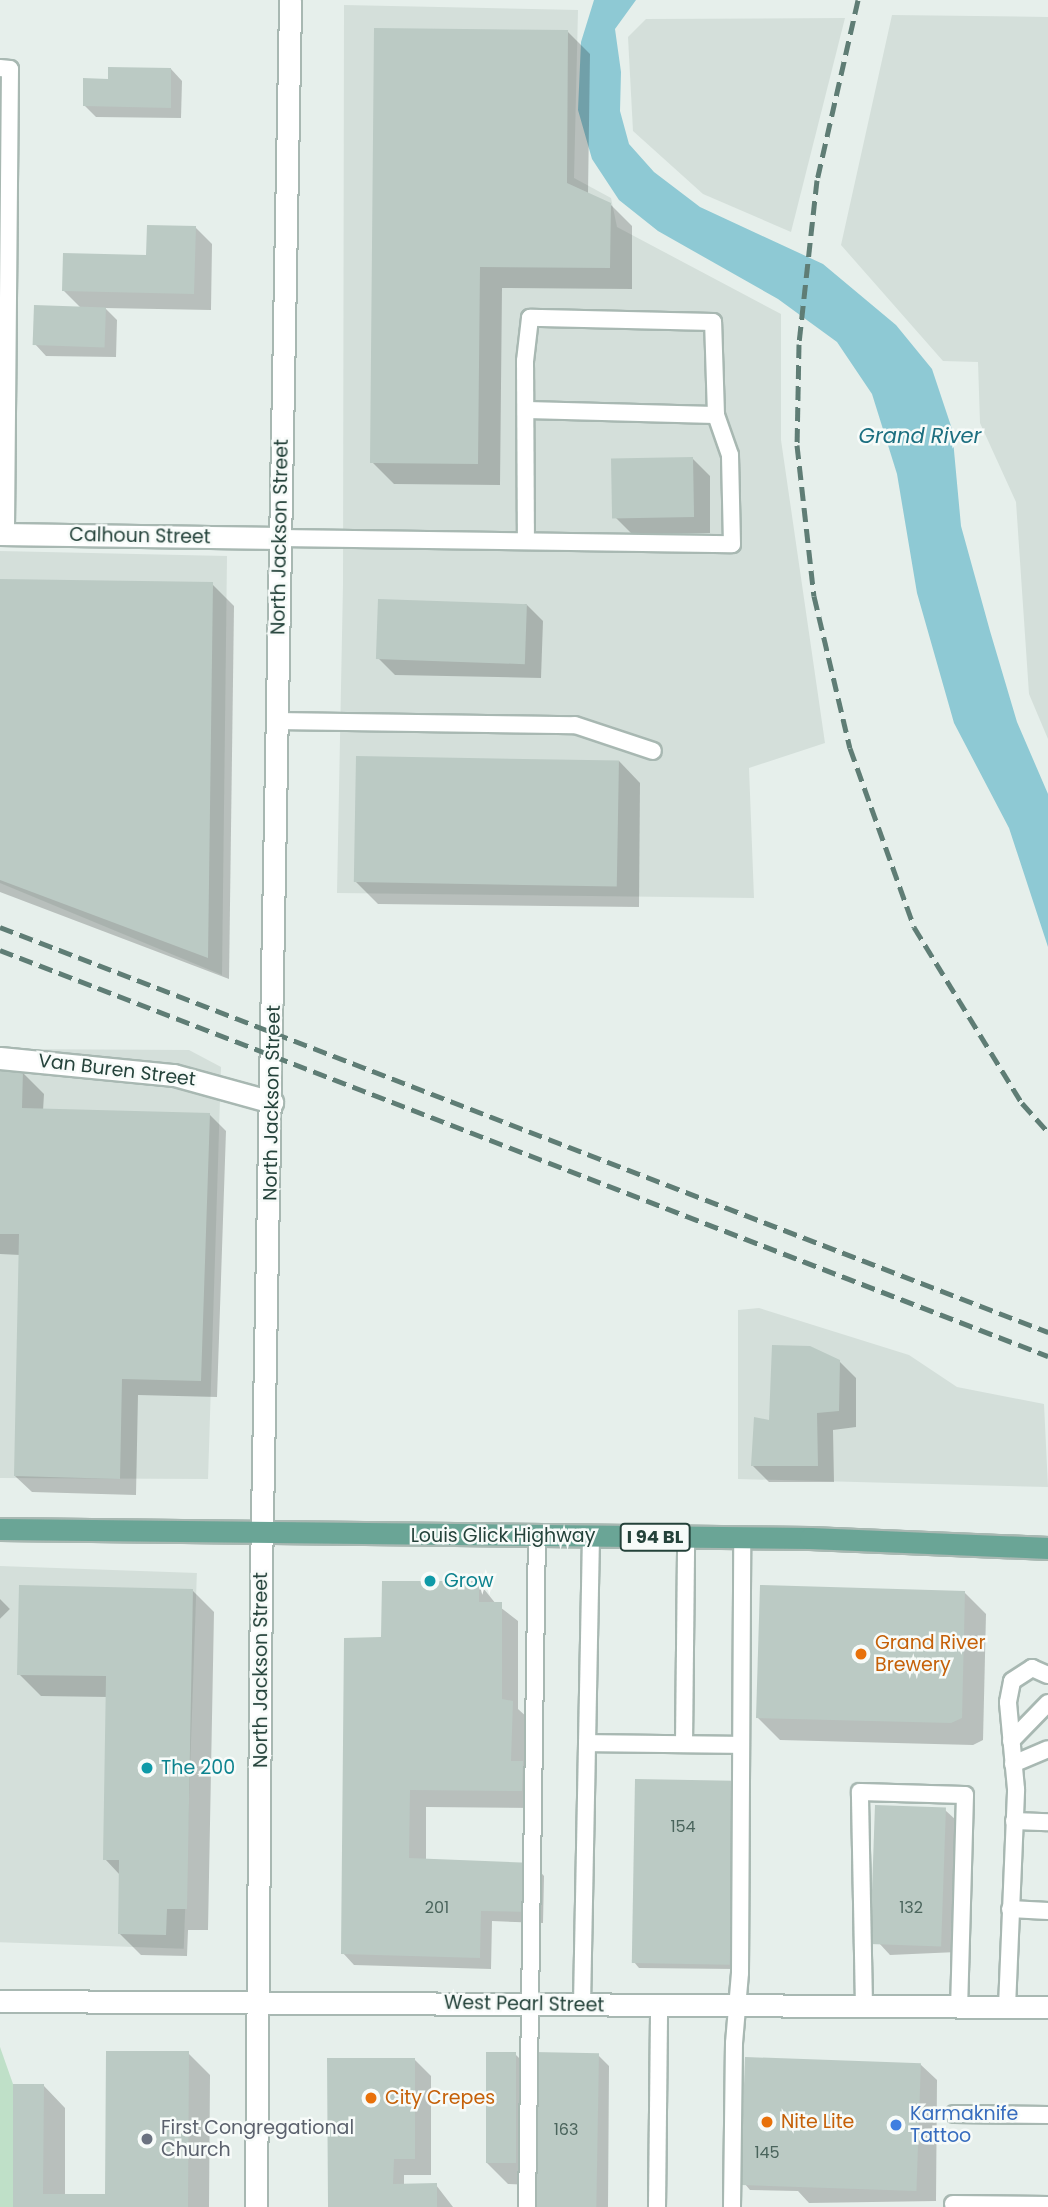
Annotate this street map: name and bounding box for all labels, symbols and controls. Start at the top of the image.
water label: Grand River [859,423,981,449]
street label: North Jackson Street [267,439,293,635]
street label: Calhoun Street [69,523,211,549]
street label: North Jackson Street [259,1005,285,1201]
street label: Van Buren Street [37,1049,197,1091]
road number: I 94 BL [618,1522,692,1552]
street label: Louis Glick Highway [411,1525,595,1547]
place label: Grow [444,1570,494,1592]
street label: North Jackson Street [250,1572,272,1768]
marker: Grow [422,1573,438,1589]
place label: Grand River Brewery [875,1632,986,1676]
marker: Grand River Brewery [853,1646,869,1662]
place label: The 200 [161,1757,235,1779]
marker: The 200 [139,1760,155,1776]
house number: 154 [670,1817,696,1837]
house number: 201 [425,1898,449,1918]
house number: 132 [899,1898,923,1918]
street label: West Pearl Street [444,1991,604,2017]
place label: City Crepes [385,2087,495,2109]
marker: City Crepes [363,2090,379,2106]
place label: Karmaknife Tattoo [910,2103,1018,2147]
place label: Nite Lite [781,2111,854,2133]
marker: Nite Lite [759,2114,775,2130]
place label: First Congregational Church [161,2117,354,2161]
marker: Karmaknife Tattoo [888,2117,904,2133]
house number: 163 [554,2120,578,2140]
marker: First Congregational Church [139,2131,155,2147]
house number: 145 [754,2143,780,2163]

